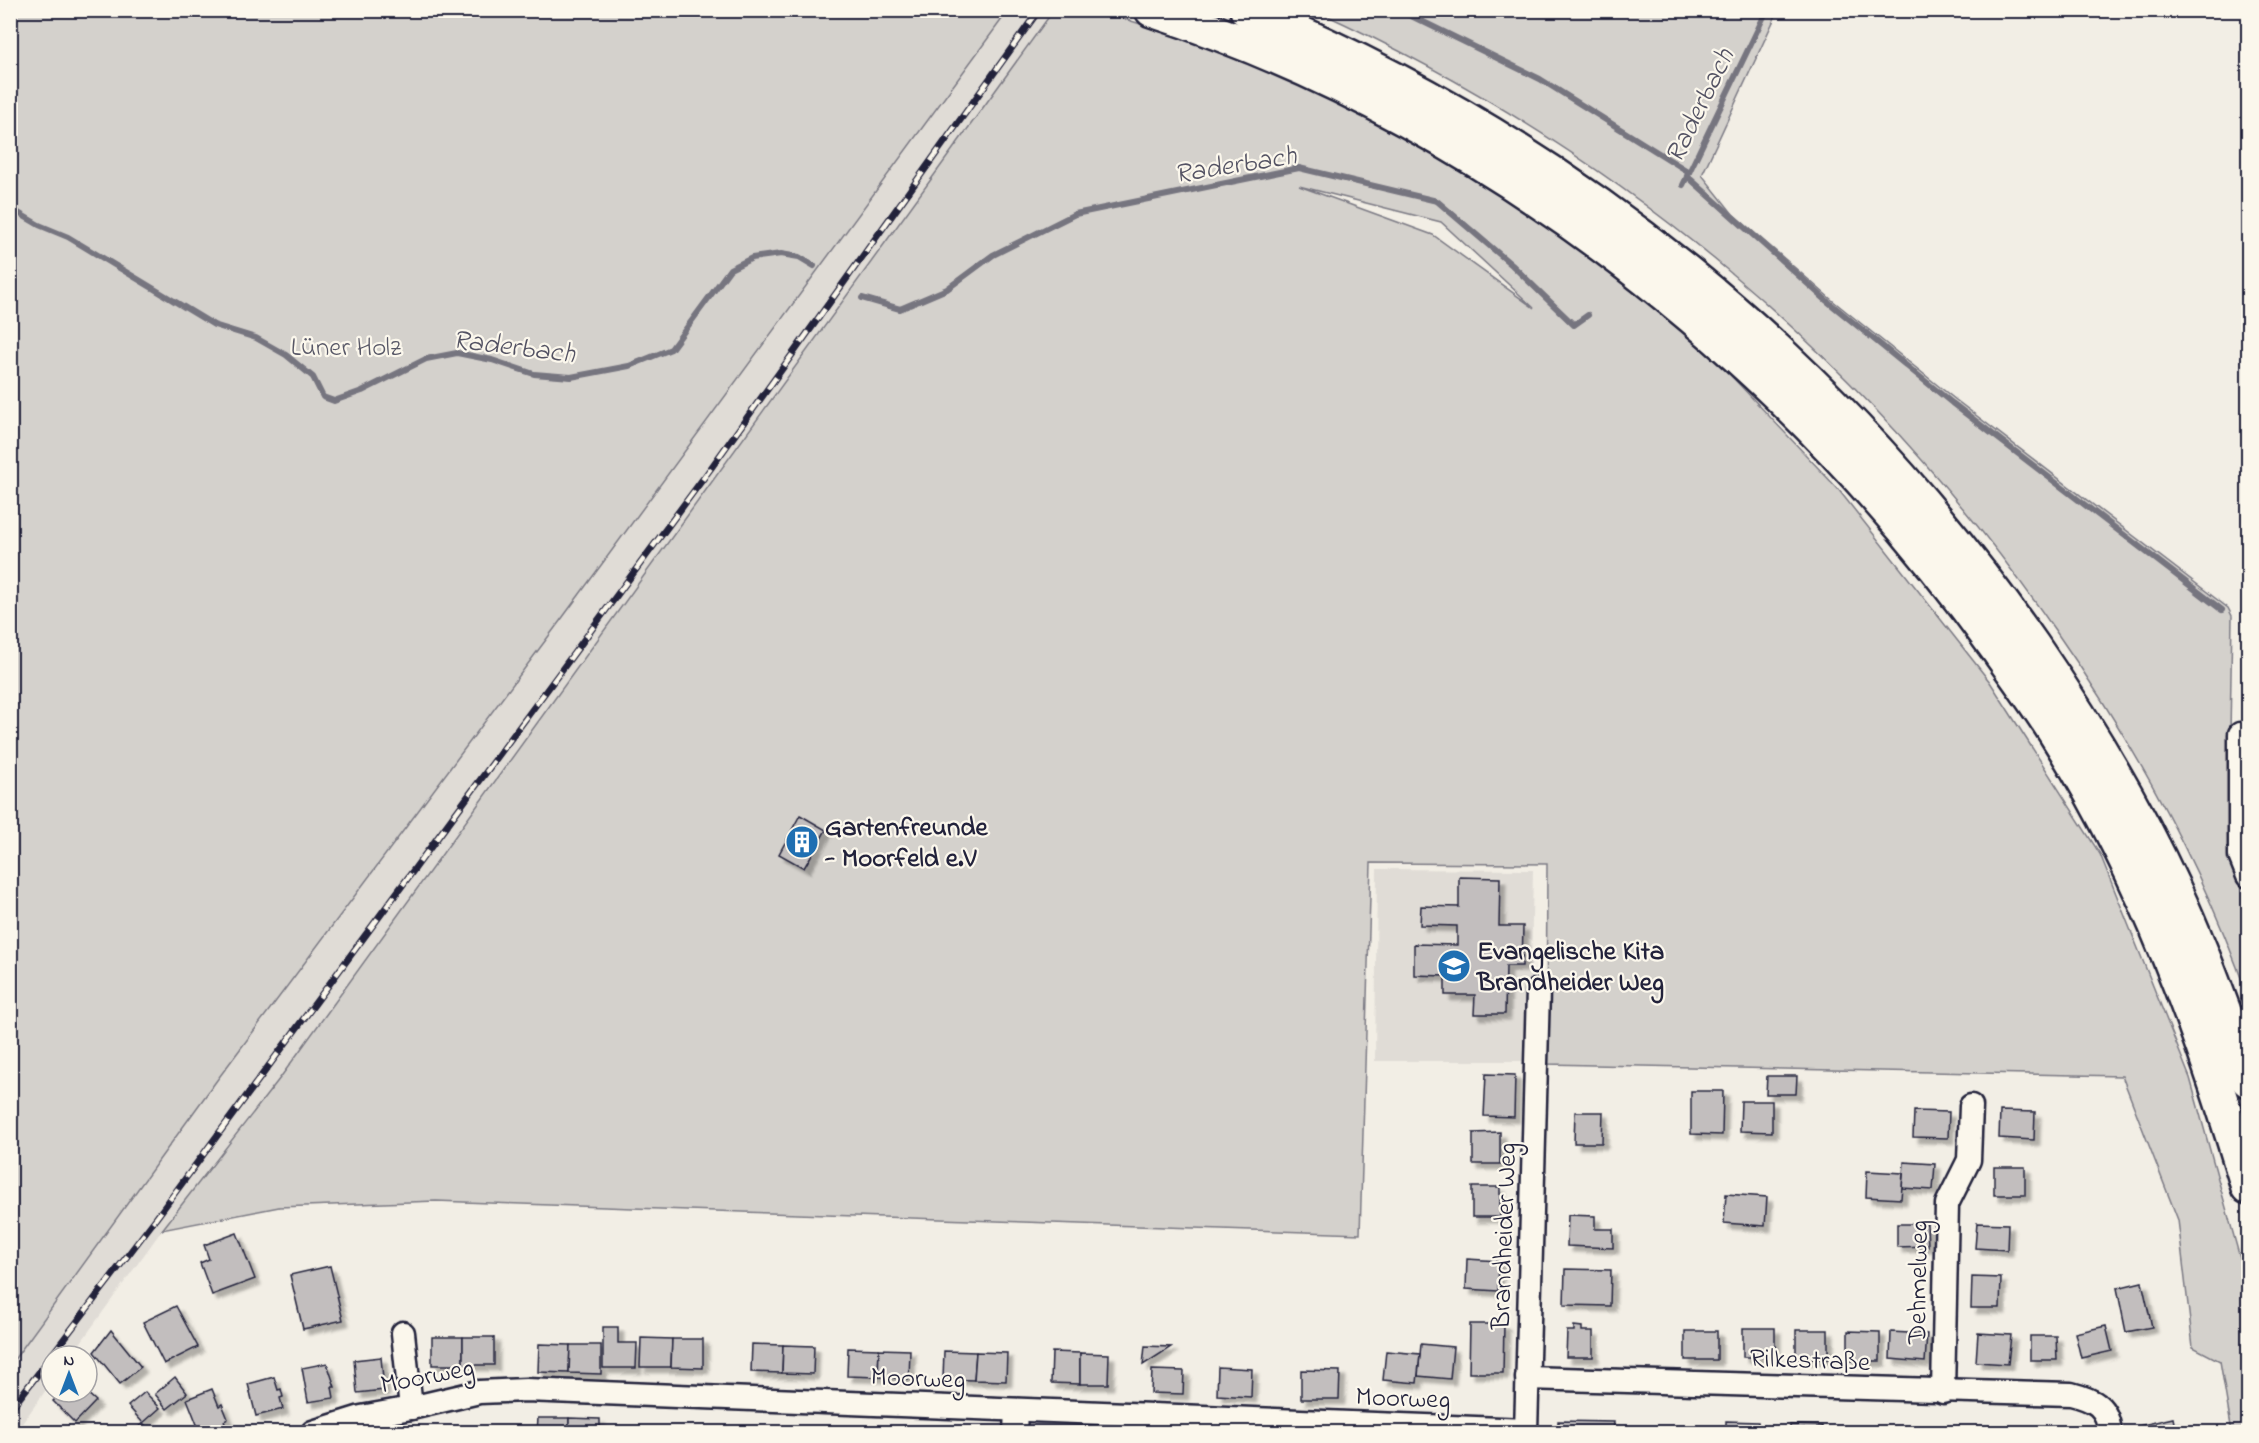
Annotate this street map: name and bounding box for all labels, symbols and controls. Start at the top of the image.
water label: Raderbach [1656,42,1747,171]
water label: Raderbach [1171,136,1300,196]
water label: Raderbach [450,321,578,376]
park label: Lüner Holz [291,329,402,368]
place label: Gartenfreunde - Moorfeld e.V [824,809,988,879]
building icon: Gartenfreunde - Moorfeld e.V [784,824,820,860]
place label: Evangelische Kita Brandheider Weg [1475,933,1664,1004]
school or university icon: Evangelische Kita Brandheider Weg [1436,948,1472,984]
street label: Brandheider Weg [1483,1142,1528,1331]
street label: Dehmelweg [1899,1220,1940,1346]
street label: Rilkestraße [1749,1340,1872,1383]
north arrow [39,1344,99,1404]
text: N [64,1349,75,1373]
street label: Moorweg [377,1349,478,1406]
street label: Moorweg [870,1358,966,1401]
street label: Moorweg [1355,1378,1451,1421]

